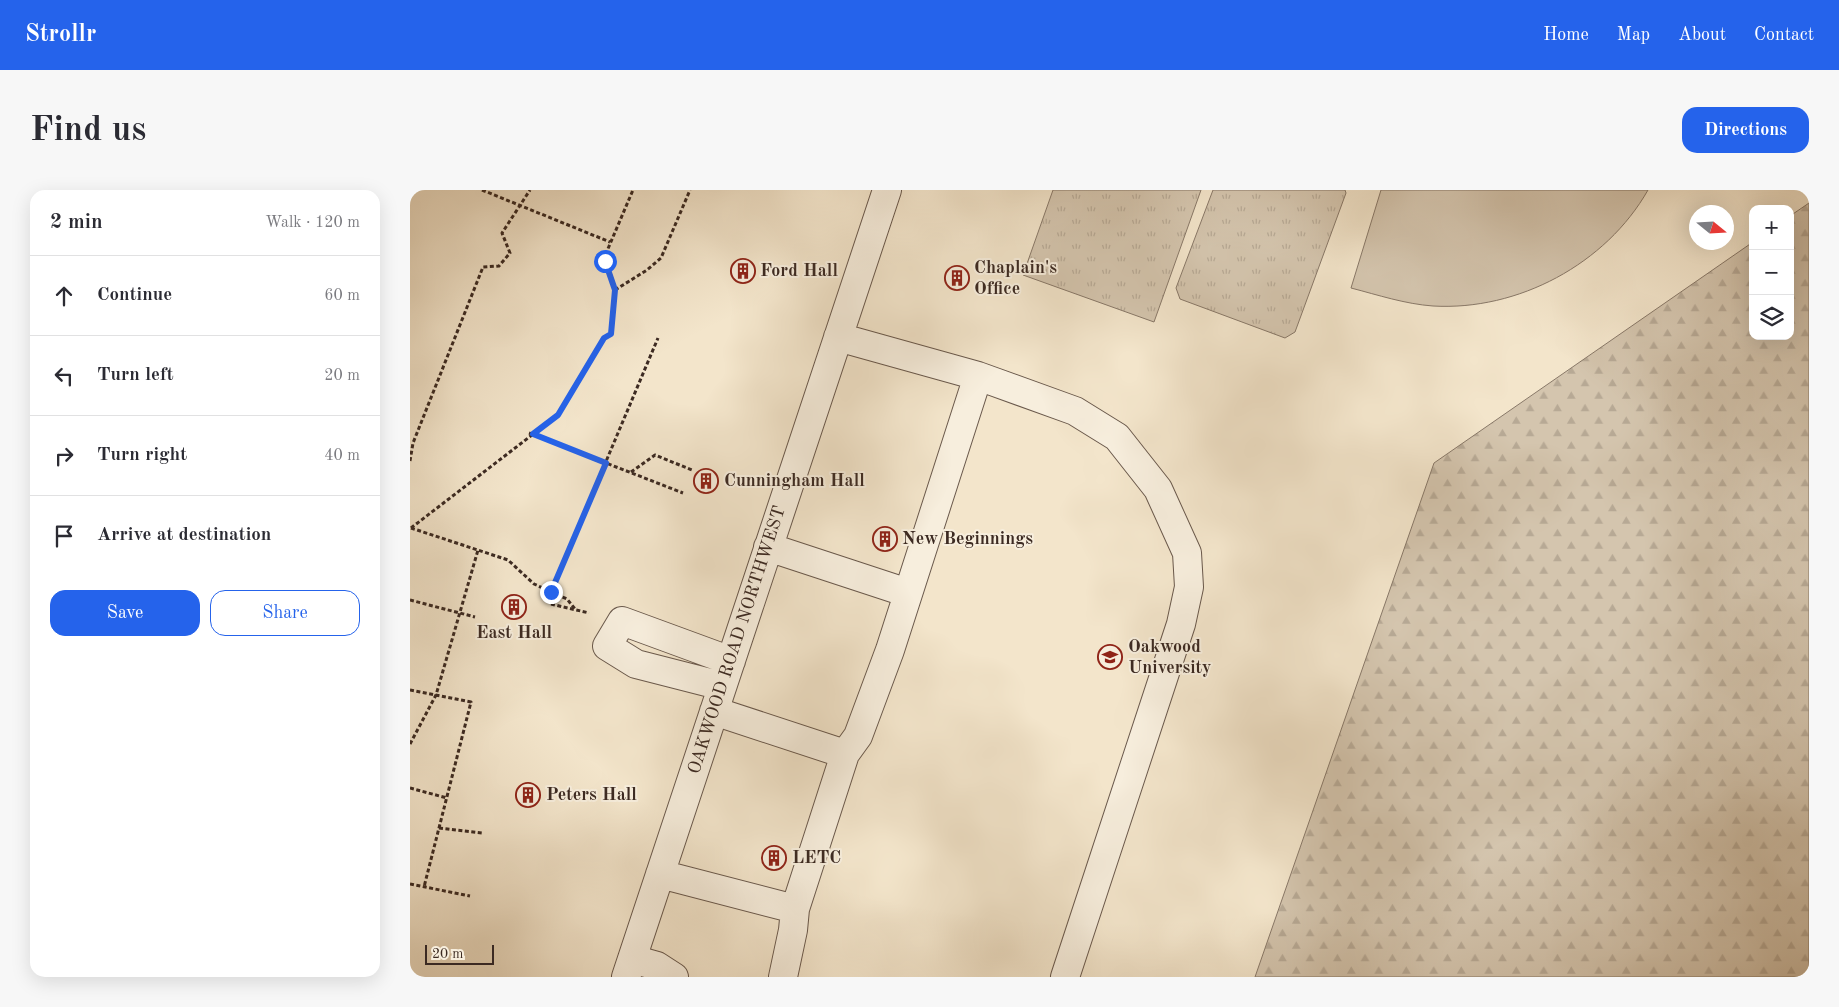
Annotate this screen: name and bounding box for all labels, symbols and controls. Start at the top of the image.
text: Strollr [25,23,96,47]
text: Home [1543,26,1589,44]
text: Map [1617,26,1650,44]
text: About [1678,26,1726,44]
text: Contact [1754,26,1814,44]
button: Directions [1682,107,1809,153]
text: Find us [30,113,146,148]
north arrow [1689,205,1734,250]
map controls [1749,205,1794,340]
button: + [1749,205,1794,250]
text: 2 min [50,212,103,233]
text: Walk · 120 m [265,215,360,231]
route start [594,250,617,273]
button: − [1749,250,1794,295]
building icon: Ford Hall [730,258,756,284]
place label: Chaplain's Office [974,259,1057,298]
place label: Ford Hall [760,262,838,280]
building icon: Chaplain's Office [944,265,970,291]
icon: ahead [50,282,78,310]
text: Continue [97,286,172,305]
text: 60 m [324,288,360,304]
button: layers [1749,295,1794,340]
icon: left [50,362,78,390]
text: Turn left [97,366,174,385]
text: 20 m [324,368,360,384]
icon: right [50,442,78,470]
text: Turn right [97,446,187,465]
text: 40 m [324,448,360,464]
building icon: Cunningham Hall [693,468,719,494]
place label: Cunningham Hall [724,472,865,490]
street label: OAKWOOD ROAD NORTHWEST [685,504,789,776]
icon: arrive [50,522,78,550]
text: Arrive at destination [97,526,271,545]
building icon: New Beginnings [872,526,898,552]
place label: New Beginnings [902,530,1033,548]
route end [540,581,563,604]
button: Save [50,590,200,636]
button: Share [210,590,360,636]
building icon: East Hall [501,594,527,620]
place label: East Hall [476,624,552,642]
place label: Oakwood University [1128,638,1212,677]
school or university icon: Oakwood University [1097,644,1123,670]
building icon: Peters Hall [515,782,541,808]
place label: Peters Hall [546,786,637,804]
building icon: LETC [761,845,787,871]
place label: LETC [792,849,841,867]
scale bar [425,942,494,965]
text: 20 m [432,947,463,961]

